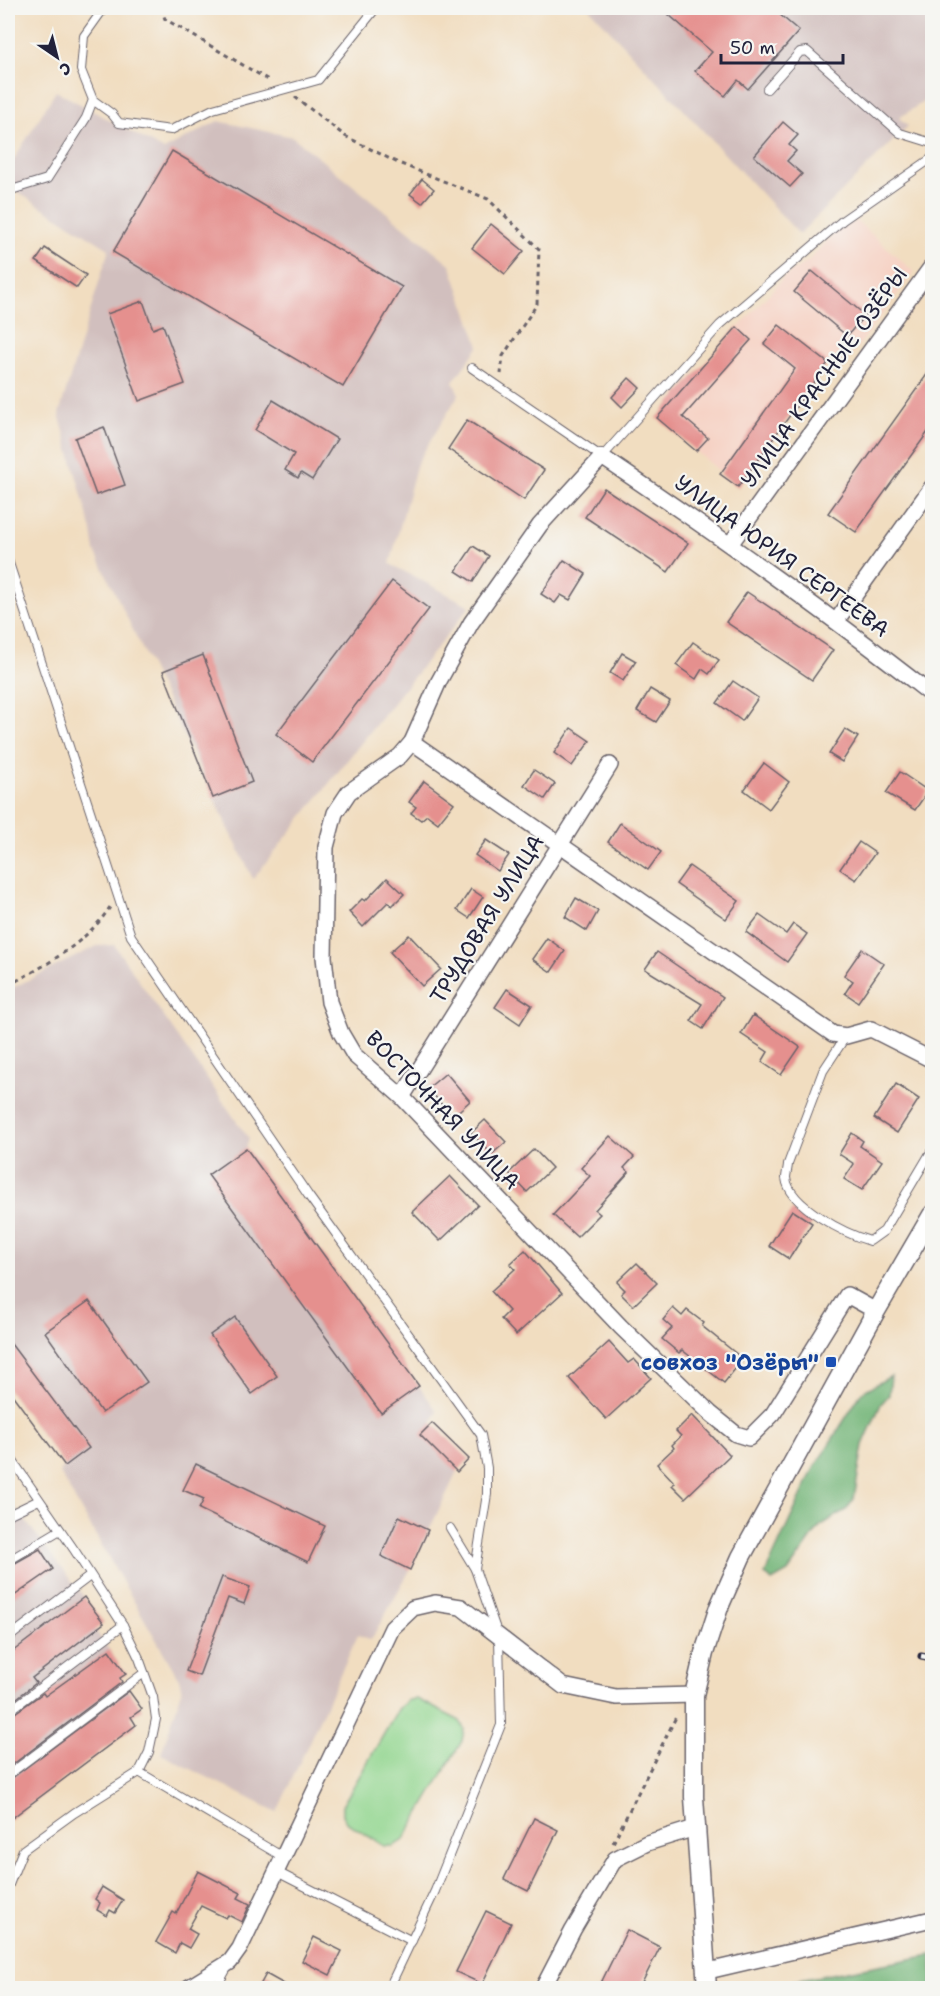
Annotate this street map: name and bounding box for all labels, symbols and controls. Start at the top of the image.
north arrow [27,27,87,87]
scale bar [721,27,842,65]
text: 50 m [730,36,775,60]
text: С [55,57,75,80]
street label: УЛИЦА КРАСНЫЕ ОЗЁРЫ [734,261,914,493]
street label: УЛИЦА ЮРИЯ СЕРГЕЕВА [669,468,895,644]
street label: ТРУДОВАЯ УЛИЦА [423,829,551,1009]
street label: ВОСТОЧНАЯ УЛИЦА [359,1024,527,1196]
place label: совхоз "Озёры" [641,1348,819,1377]
marker: совхоз "Озёры" [824,1355,838,1369]

